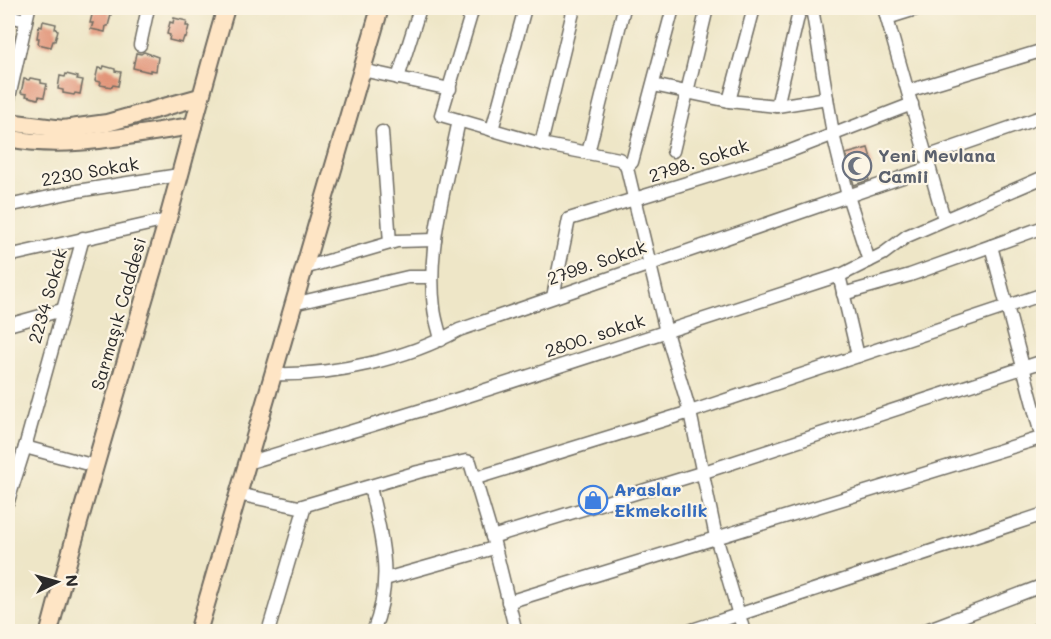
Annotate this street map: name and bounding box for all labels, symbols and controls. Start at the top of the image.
street label: 2798. Sokak [646,133,752,187]
place label: Yeni Mevlana Camii [878,143,996,188]
mosque icon: Yeni Mevlana Camii [841,150,873,182]
street label: 2230 Sokak [39,151,140,191]
street label: Sarmaşık Caddesi [85,234,151,393]
street label: 2799. Sokak [544,234,650,290]
street label: 2234 Sokak [22,245,72,346]
street label: 2800. sokak [542,308,648,363]
place label: Araslar Ekmekcilik [614,477,707,522]
shop icon: Araslar Ekmekcilik [577,484,609,516]
north arrow [27,552,87,612]
text: N [61,574,83,588]

